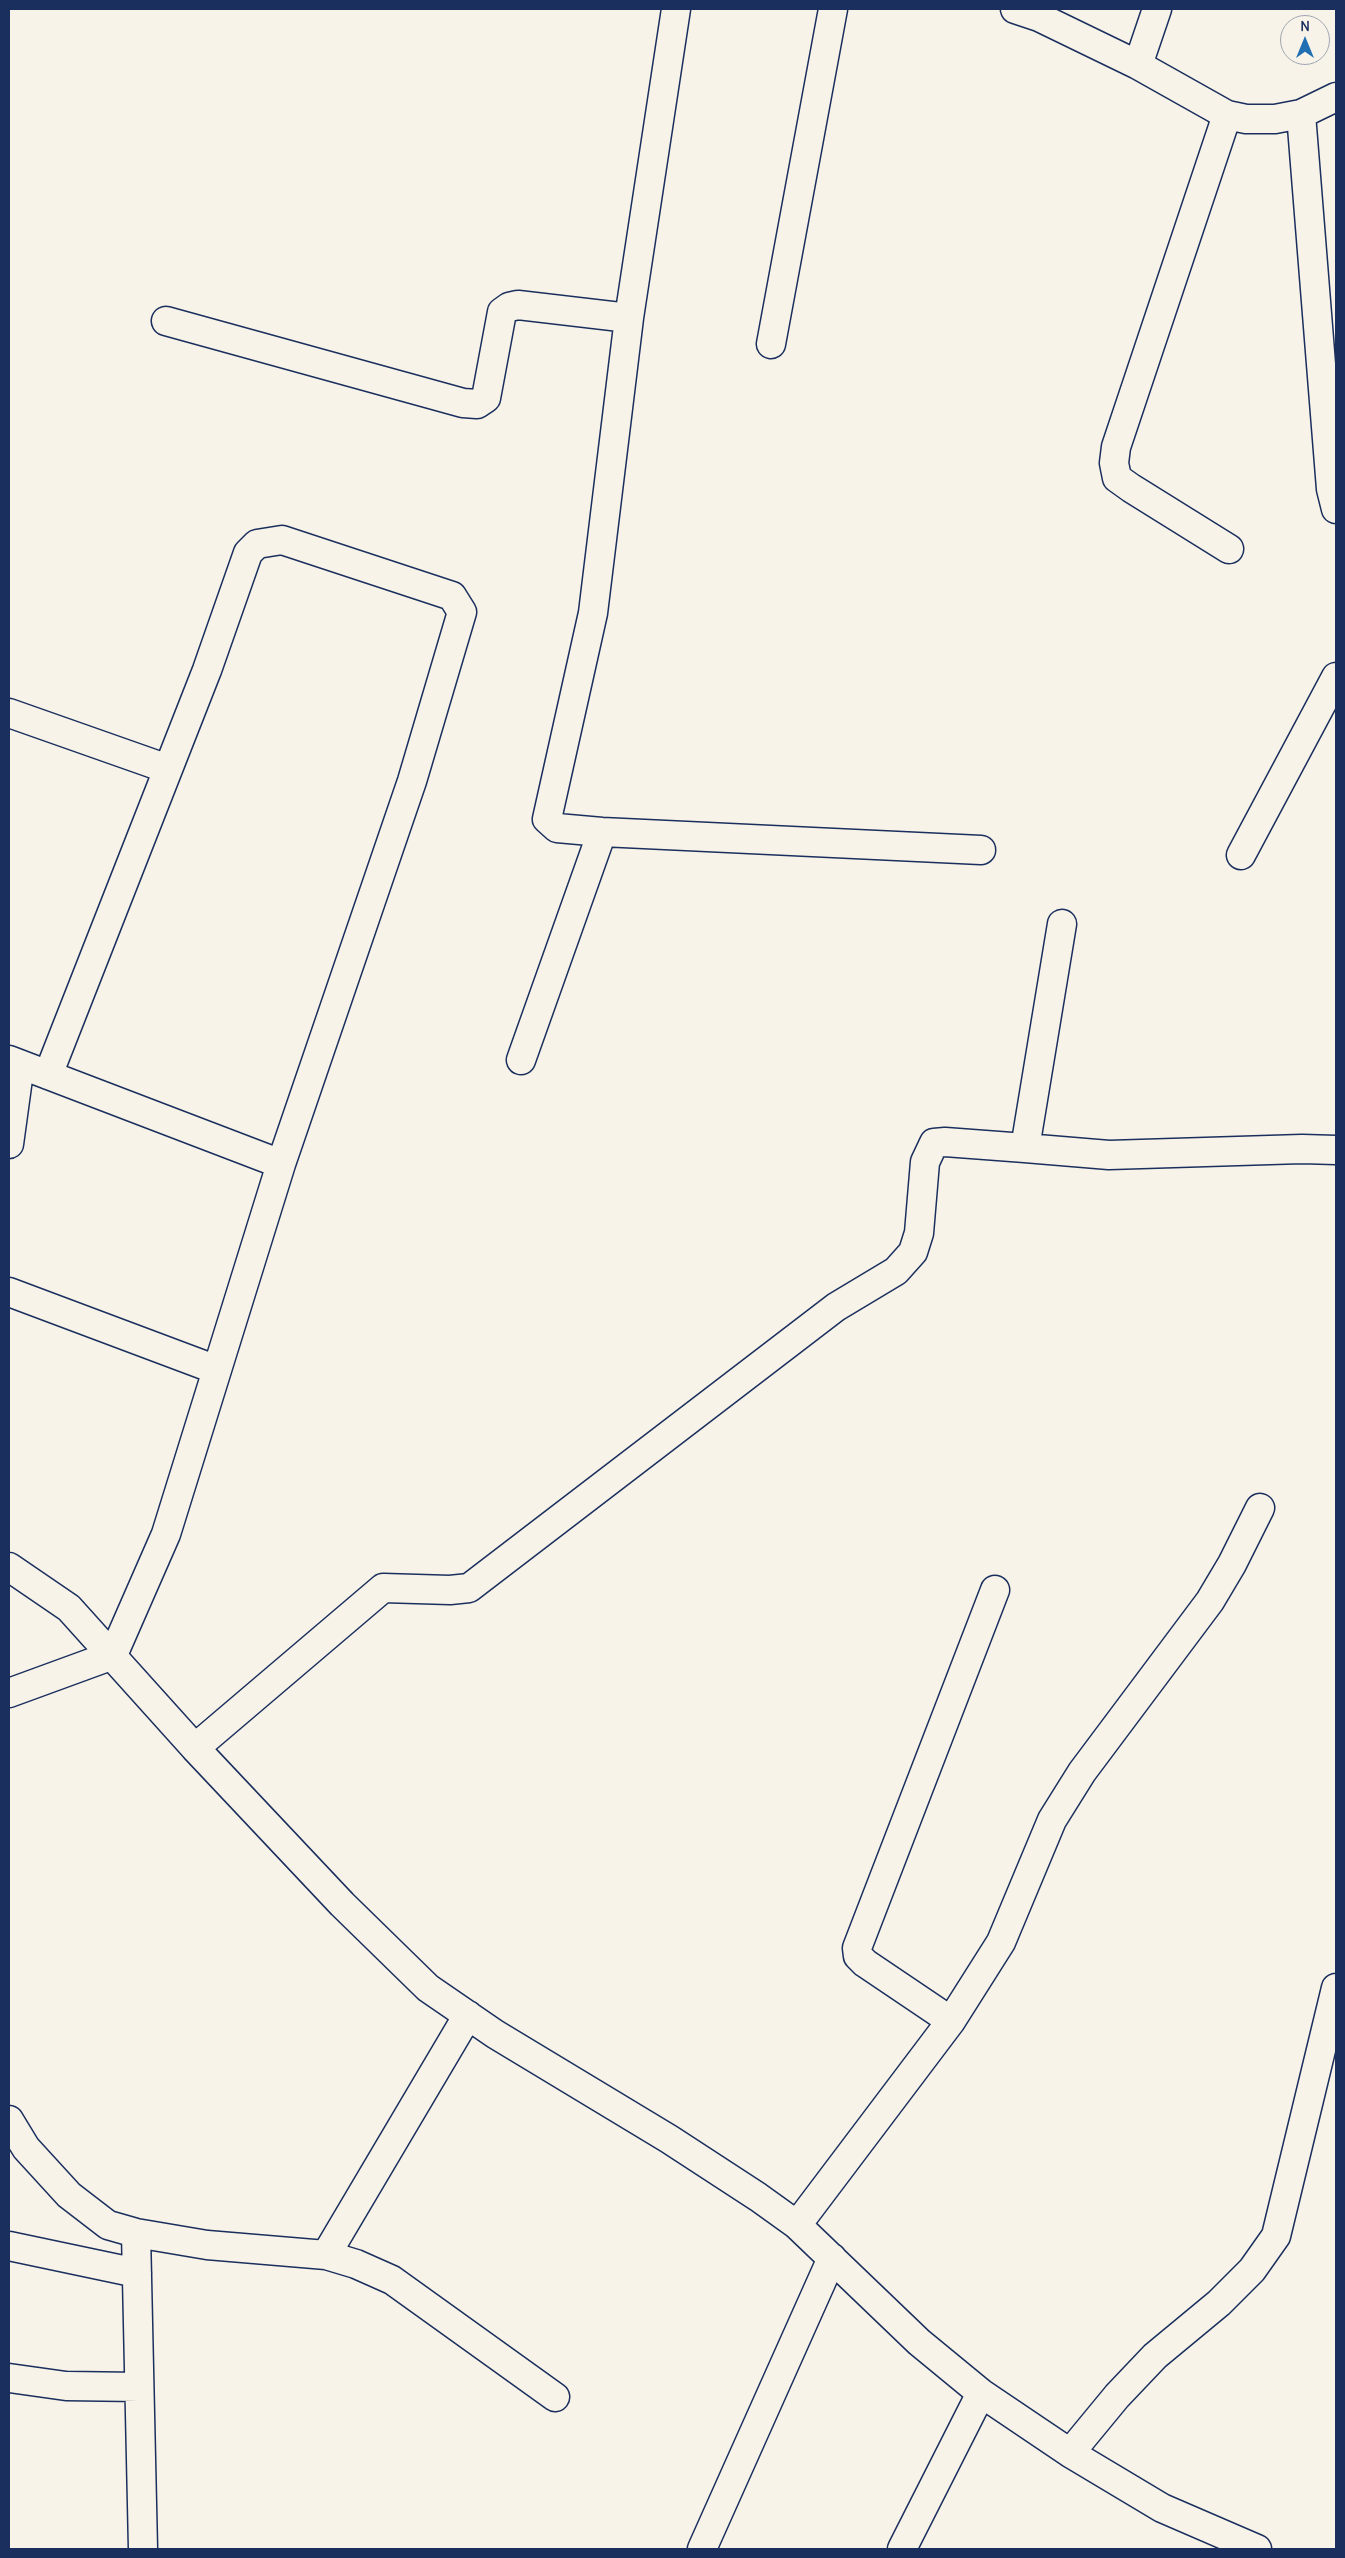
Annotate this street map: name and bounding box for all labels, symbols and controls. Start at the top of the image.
north arrow [1280,15,1330,65]
text: N [1300,17,1310,35]

